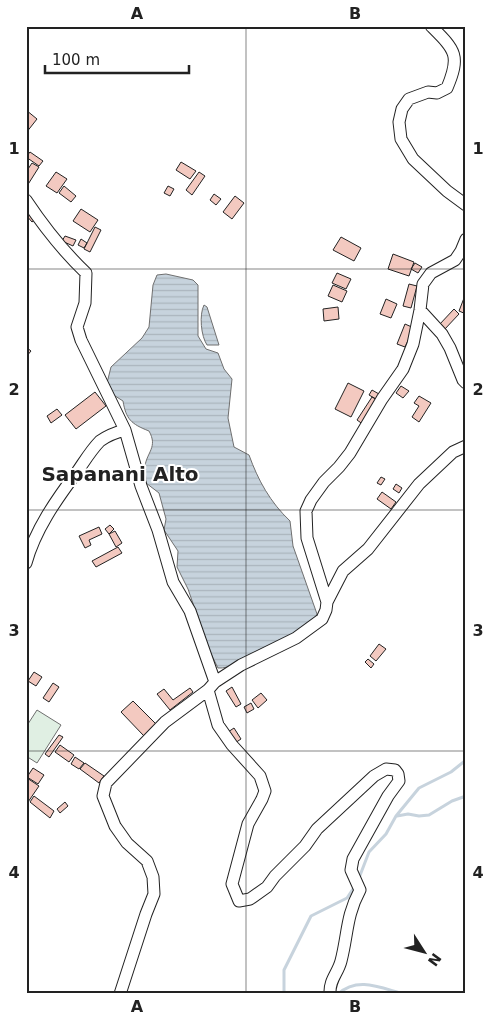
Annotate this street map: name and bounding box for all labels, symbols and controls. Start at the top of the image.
text: A [131,4,144,23]
text: B [349,4,361,23]
scale bar [45,42,189,74]
text: 100 m [52,51,100,69]
text: 1 [8,139,20,158]
text: 1 [472,139,484,158]
text: 2 [8,380,20,399]
text: 2 [472,380,484,399]
district label: Sapanani Alto [41,462,199,486]
text: 3 [8,621,20,640]
text: 3 [472,621,484,640]
text: 4 [8,863,20,882]
text: 4 [472,863,484,882]
north arrow [400,928,450,978]
text: N [425,950,444,969]
text: A [131,997,144,1016]
text: B [349,997,361,1016]

